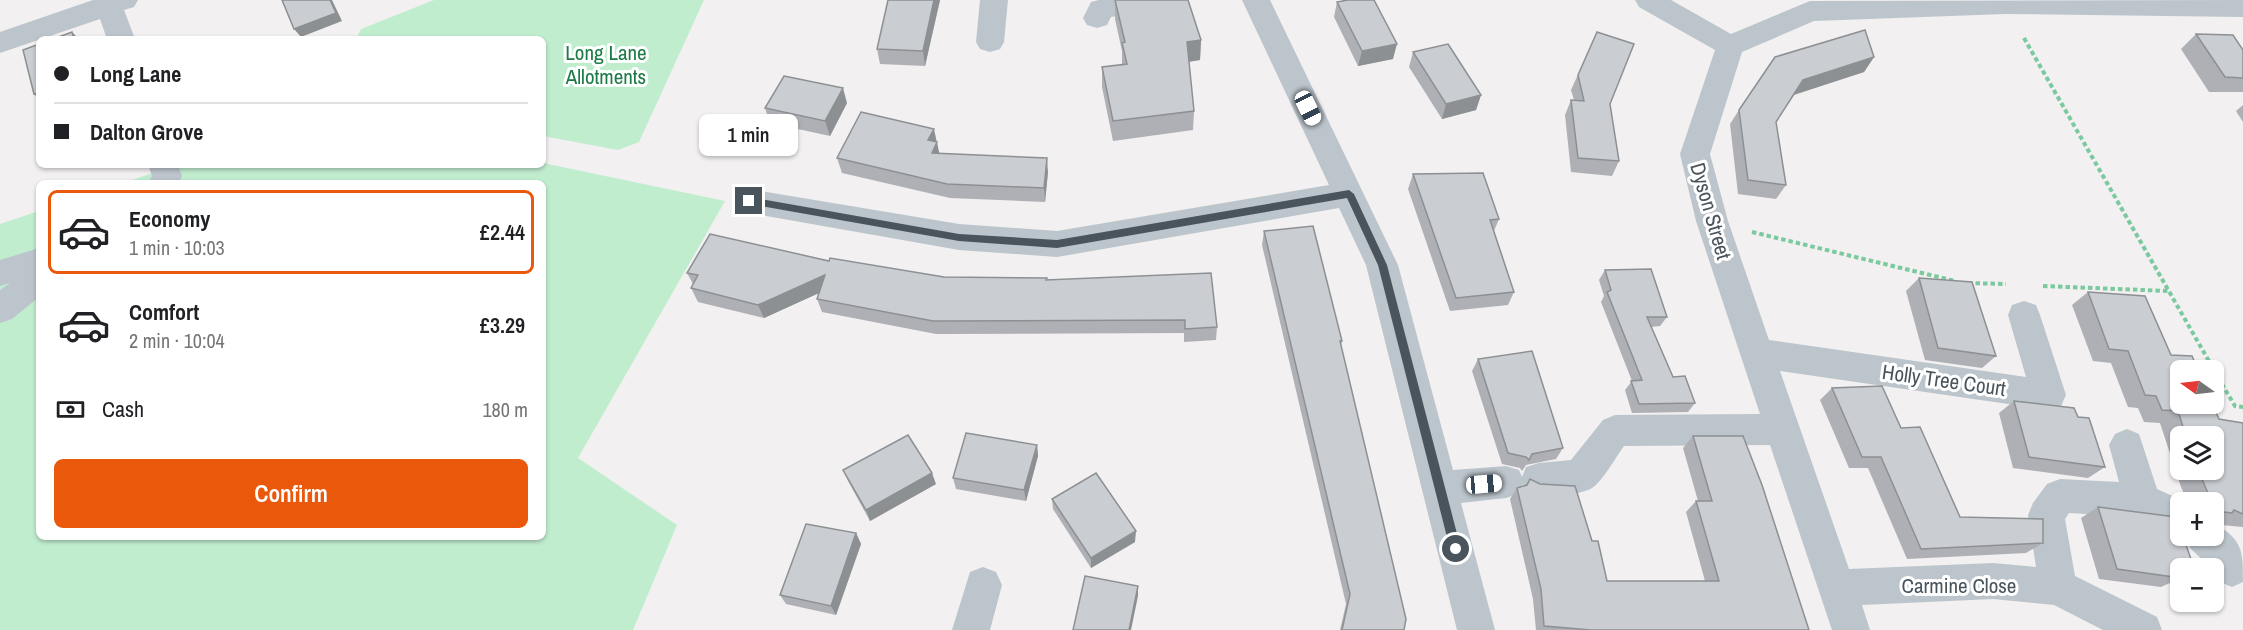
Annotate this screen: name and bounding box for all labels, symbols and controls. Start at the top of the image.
park label: Long Lane Allotments [565,38,647,91]
text: Long Lane [90,59,181,89]
car [1292,88,1324,128]
callout: 1 min [700,114,798,156]
text: Dalton Grove [90,117,203,147]
text: 1 min [727,121,770,148]
street label: Dyson Street [1683,159,1739,263]
route end [735,187,762,214]
text: Economy [129,204,210,234]
icon: car [57,205,111,259]
text: £2.44 [480,217,525,247]
text: 1 min · 10:03 [129,234,225,261]
text: Comfort [129,297,199,327]
icon: car [57,298,111,352]
text: £3.29 [480,310,525,340]
text: 2 min · 10:04 [129,327,225,354]
street label: Holly Tree Court [1880,357,2008,403]
north arrow [2170,360,2224,414]
map controls [2170,360,2224,612]
icon: cash [54,393,87,426]
text: Cash [102,394,144,424]
text: 180 m [482,396,528,423]
button: layers [2170,426,2224,480]
button: Confirm [54,459,528,528]
car [1465,473,1503,495]
button: + [2170,492,2224,546]
route start [1442,535,1469,562]
button: − [2170,558,2224,612]
street label: Carmine Close [1902,571,2016,600]

